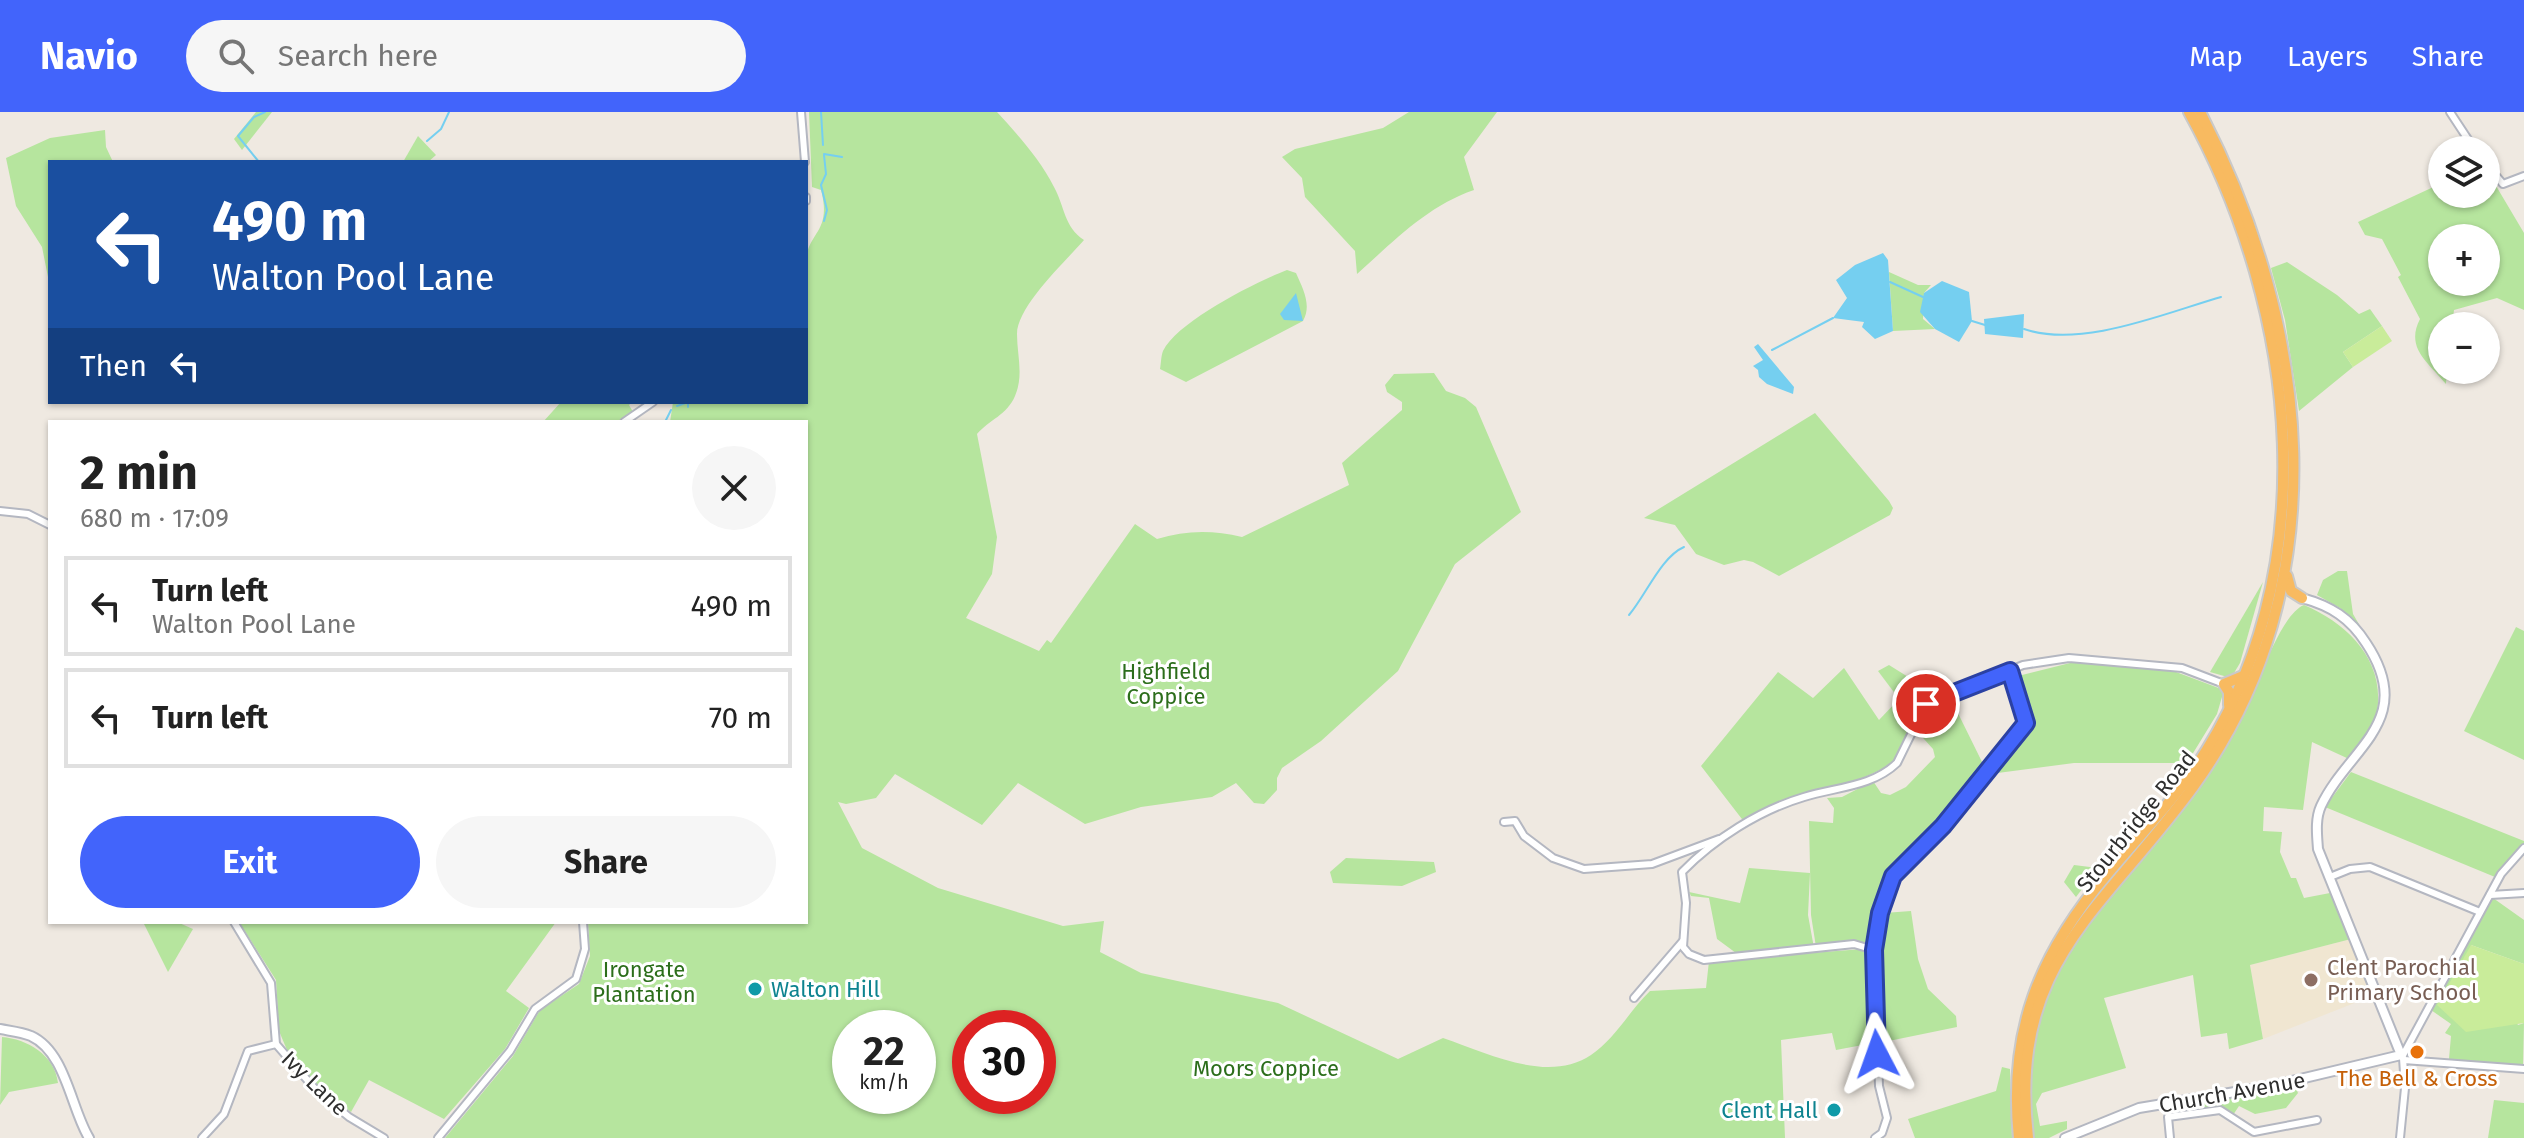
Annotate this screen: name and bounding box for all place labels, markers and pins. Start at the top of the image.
pin [1892,670,1960,738]
place label: Clent Parochial Primary School [2327,954,2478,1006]
marker: Clent Parochial Primary School [2302,971,2320,989]
place label: Walton Hill [771,976,880,1003]
marker: Walton Hill [746,980,764,998]
marker: The Bell & Cross [2408,1043,2426,1061]
place label: The Bell & Cross [2336,1065,2498,1092]
place label: Clent Hall [1721,1097,1818,1124]
marker: Clent Hall [1825,1101,1843,1119]

